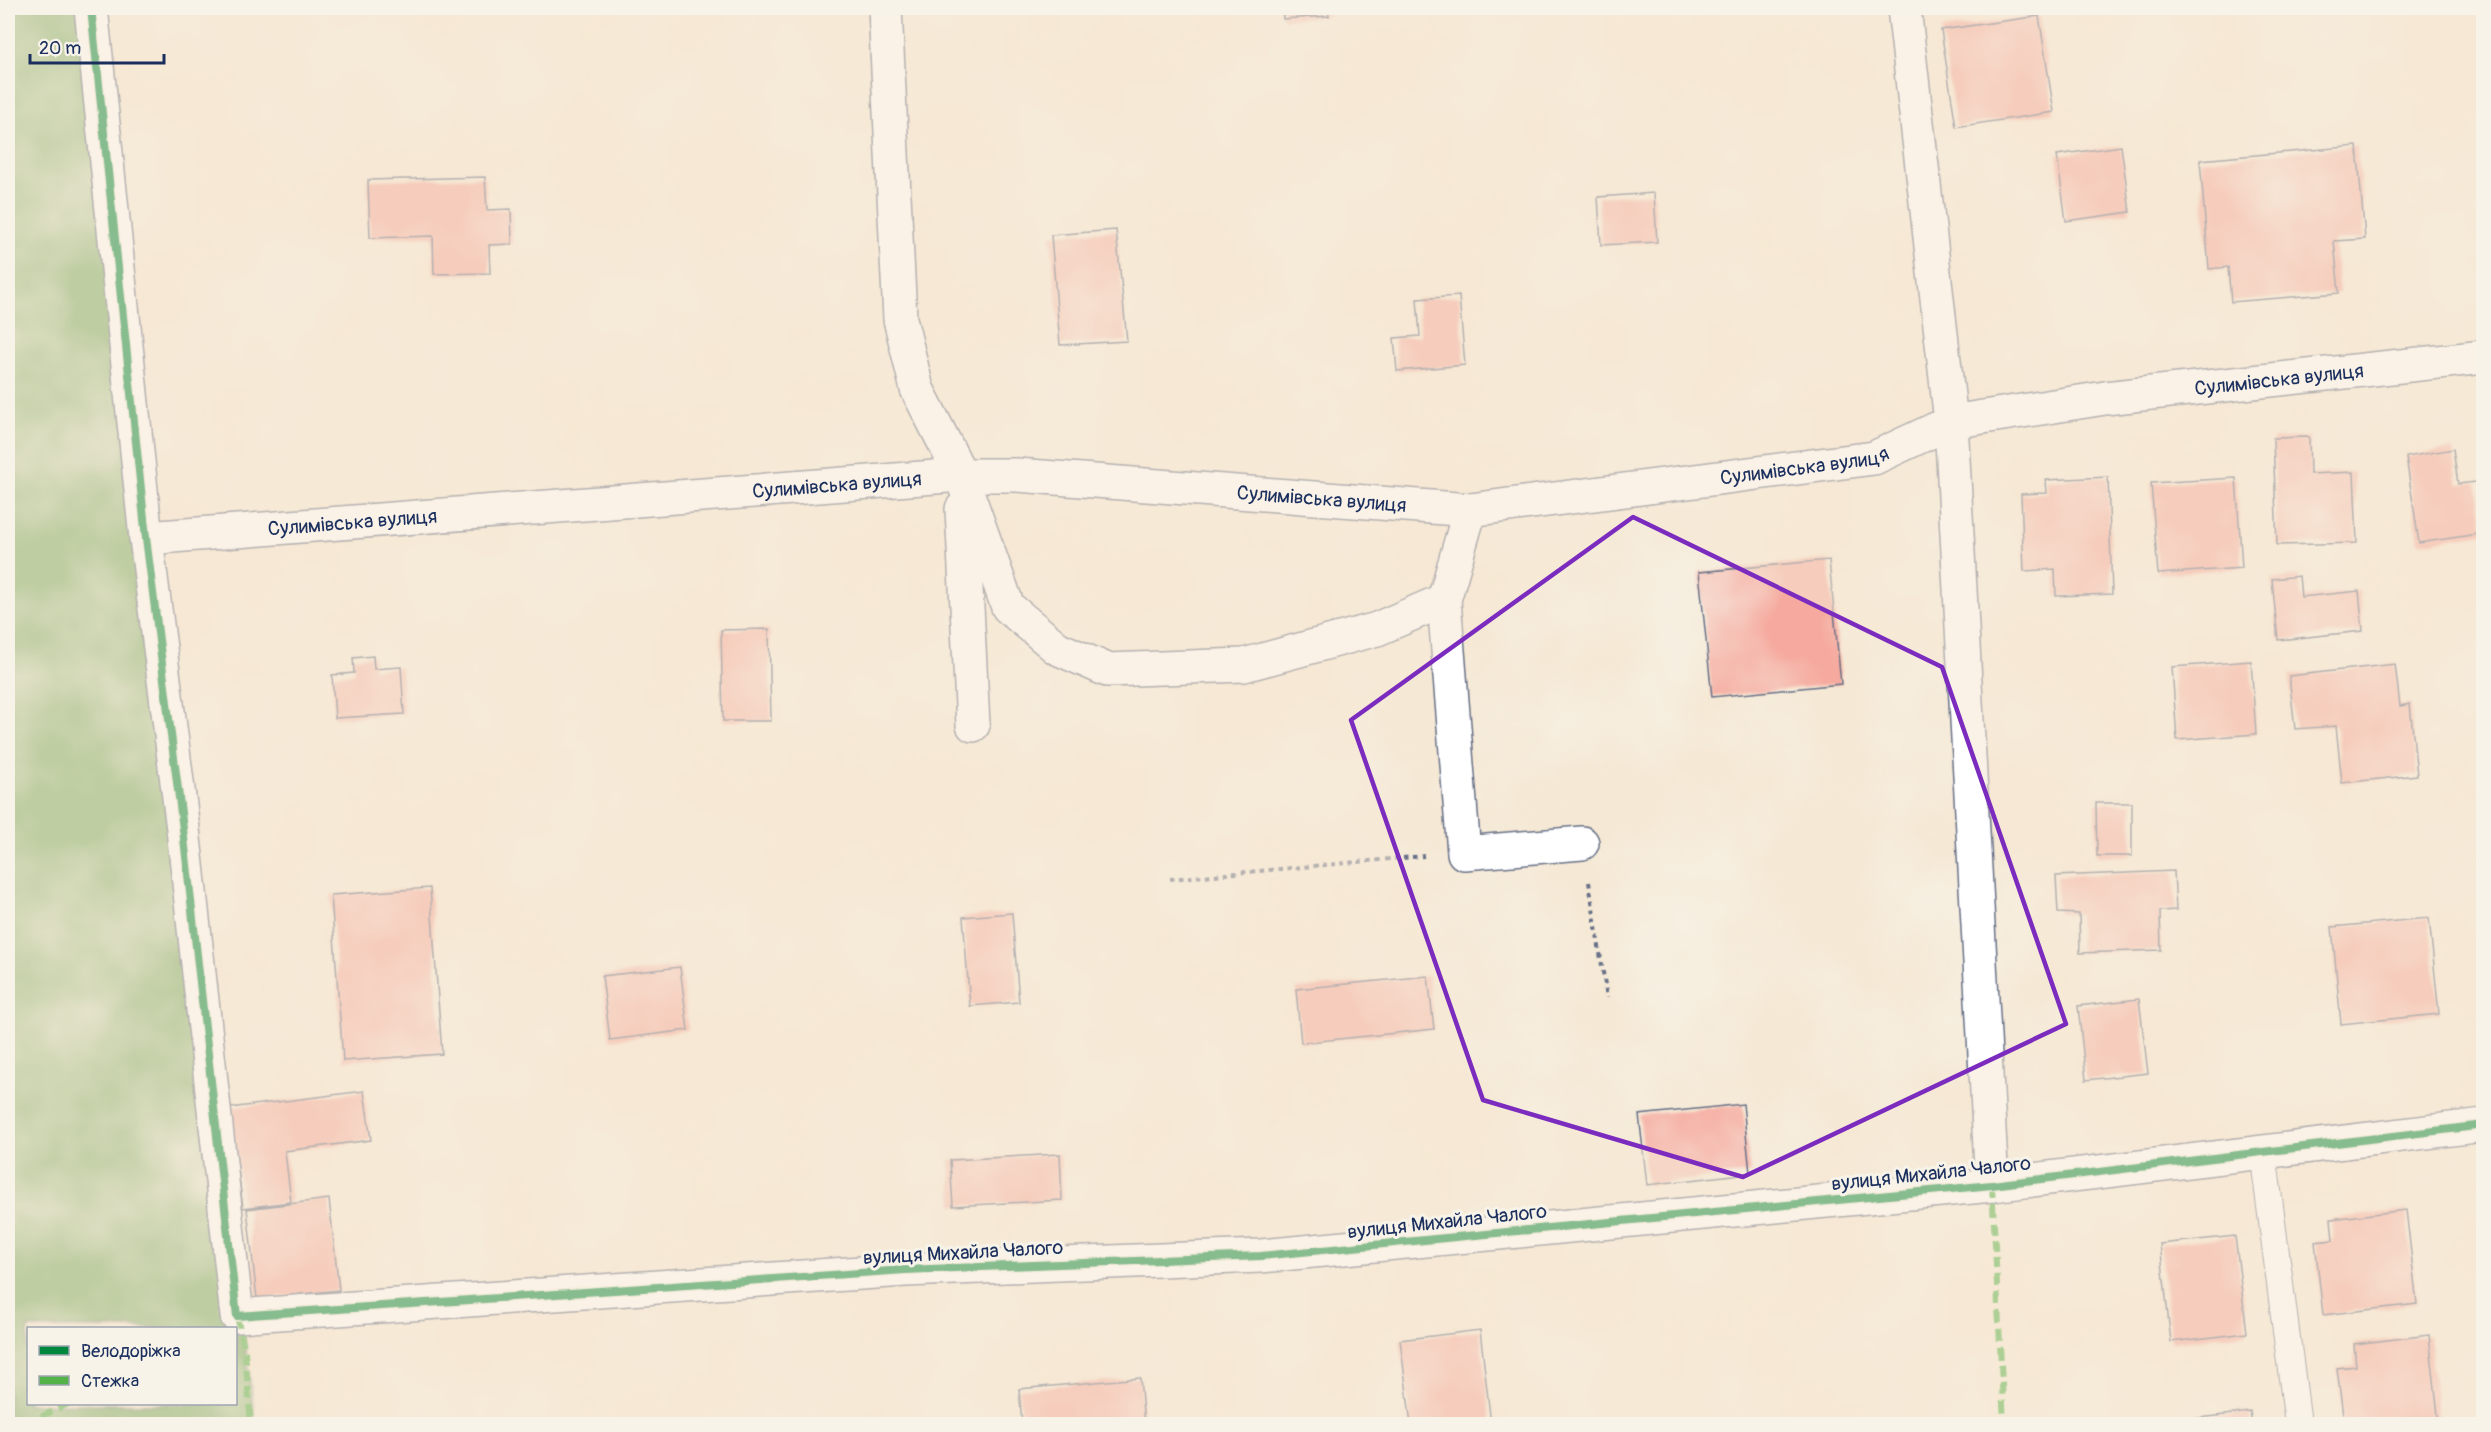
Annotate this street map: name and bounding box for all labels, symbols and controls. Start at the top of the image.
scale bar [30,27,164,65]
text: 20 m [39,37,81,60]
street label: Сулимівська вулиця [2193,358,2365,401]
street label: Сулимівська вулиця [1719,441,1893,491]
street label: Сулимівська вулиця [751,466,923,504]
street label: Сулимівська вулиця [1236,480,1407,518]
street label: Сулимівська вулиця [267,504,438,542]
street label: вулиця Михайла Чалого [1830,1151,2032,1196]
street label: вулиця Михайла Чалого [1346,1199,1548,1244]
street label: вулиця Михайла Чалого [862,1235,1064,1270]
legend [27,1327,237,1405]
text: Велодоріжка [81,1340,181,1363]
text: Стежка [81,1370,139,1393]

